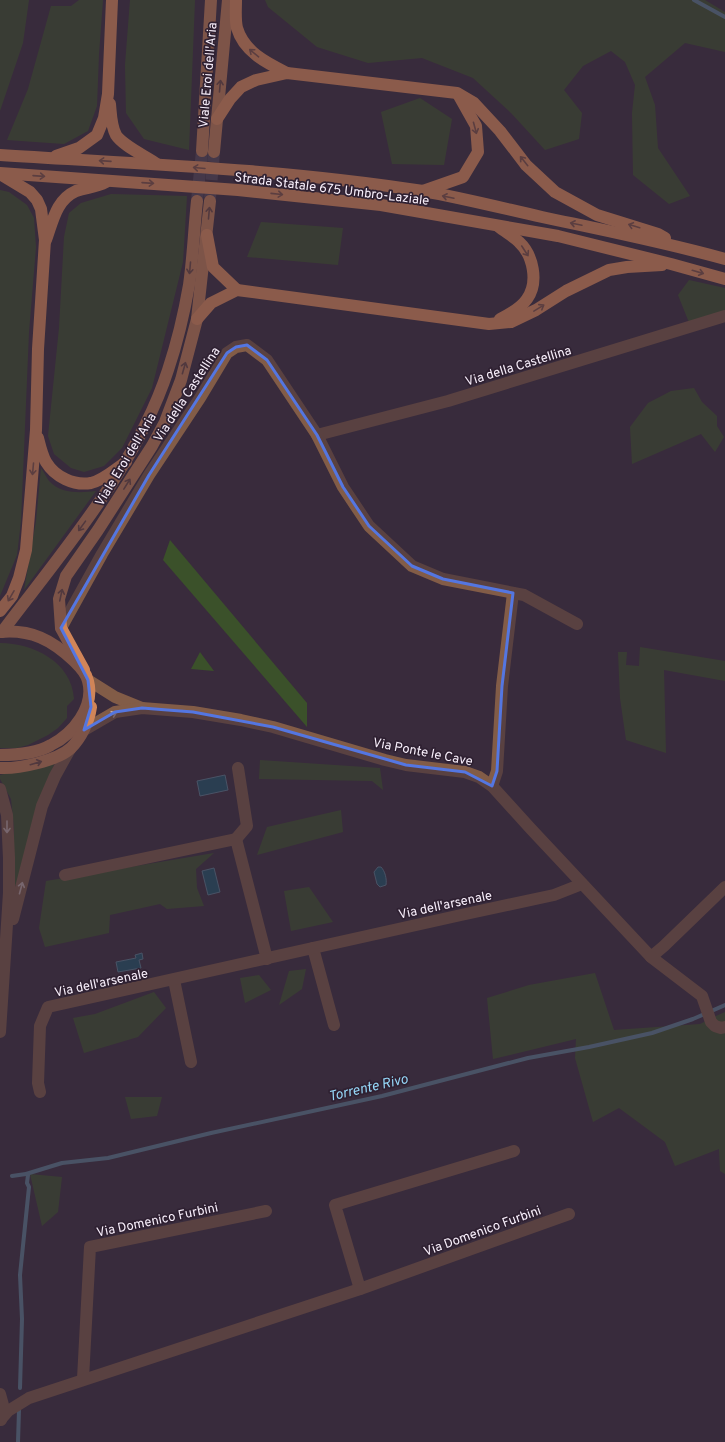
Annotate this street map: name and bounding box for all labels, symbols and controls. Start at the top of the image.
street label: Viale Eroi dell'Aria [196,22,222,129]
one-way arrow [249,48,260,57]
one-way arrow [216,80,223,93]
one-way arrow [472,121,479,134]
one-way arrow [519,156,528,167]
one-way arrow [99,157,112,165]
one-way arrow [193,164,206,171]
street label: Strada Statale 675 Umbro-Laziale [233,170,430,210]
one-way arrow [32,172,45,179]
one-way arrow [141,180,154,187]
one-way arrow [271,190,284,198]
one-way arrow [442,192,455,200]
one-way arrow [205,207,213,220]
one-way arrow [569,220,582,228]
one-way arrow [627,222,640,229]
one-way arrow [521,245,529,256]
one-way arrow [187,261,194,274]
one-way arrow [691,269,704,276]
one-way arrow [533,303,545,311]
street label: Via della Castellina [464,343,574,391]
street label: Via della Castellina [151,345,224,446]
one-way arrow [181,362,188,375]
street label: Viale Eroi dell'Aria [93,410,161,510]
one-way arrow [29,462,36,475]
one-way arrow [123,478,131,490]
one-way arrow [78,520,86,531]
one-way arrow [57,589,65,602]
one-way arrow [6,590,14,602]
one-way arrow [105,711,117,718]
street label: Via Ponte le Cave [371,735,474,770]
one-way arrow [30,759,43,766]
one-way arrow [3,820,11,833]
one-way arrow [18,882,25,895]
street label: Via dell'arsenale [397,888,494,924]
street label: Via dell'arsenale [53,966,150,1002]
water label: Torrente Rivo [327,1071,410,1106]
street label: Via Domenico Furbini [95,1200,220,1242]
street label: Via Domenico Furbini [422,1203,544,1261]

